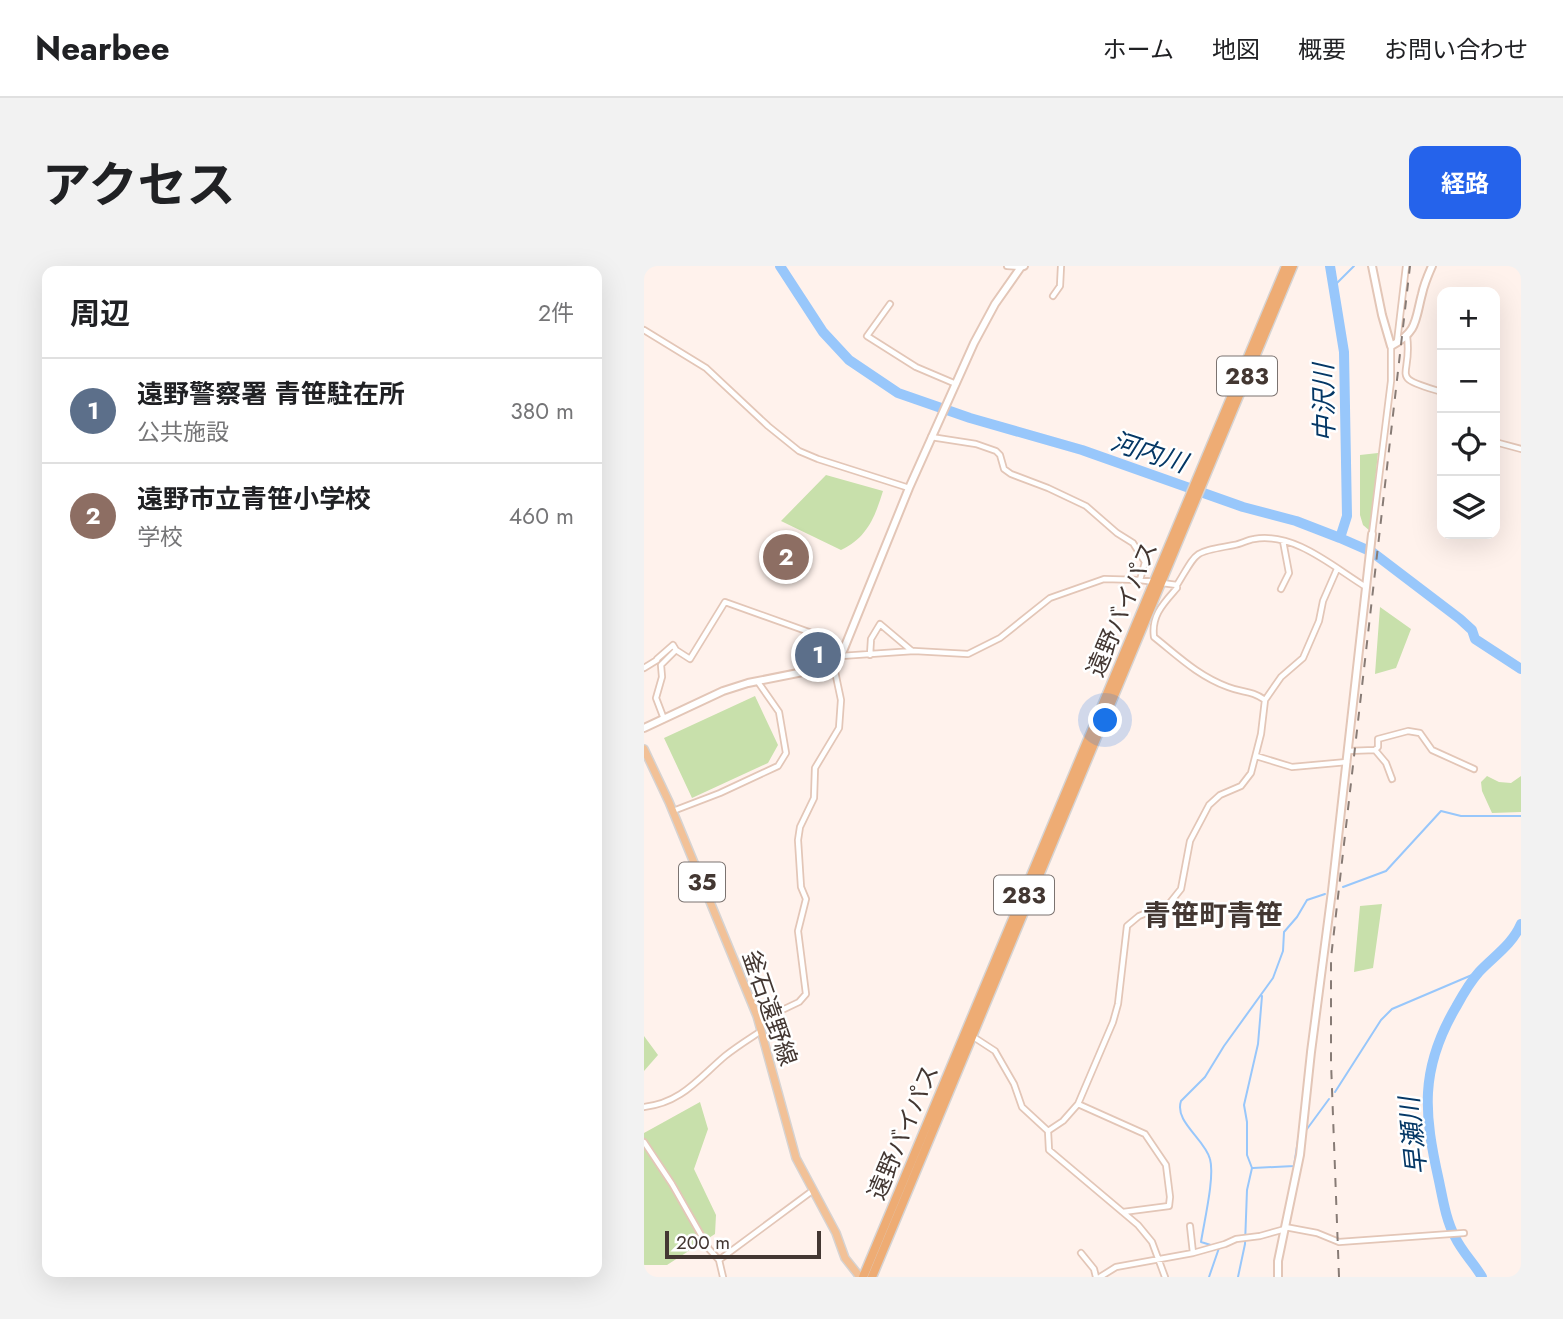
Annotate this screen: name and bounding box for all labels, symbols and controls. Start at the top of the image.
text: Nearbee [35,25,170,72]
text: ホーム [1103,32,1174,67]
text: 地図 [1212,32,1260,67]
text: 概要 [1298,32,1346,67]
text: お問い合わせ [1384,32,1528,67]
button: 経路 [1409,146,1521,219]
text: アクセス [42,150,236,220]
map controls [1437,287,1500,539]
button: + [1437,287,1500,350]
text: 周辺 [70,292,130,335]
text: 2件 [538,296,574,330]
button: − [1437,350,1500,413]
road number: 283 [1217,356,1277,396]
water label: 中沢川 [1304,361,1344,442]
text: 遠野警察署 青笹駐在所 [137,375,405,413]
text: 1 [87,394,99,428]
text: 380 m [510,394,574,428]
button: locate [1437,413,1500,476]
text: 公共施設 [137,415,229,449]
water label: 河内川 [1106,422,1195,483]
button: layers [1437,476,1500,539]
text: 遠野市立青笹小学校 [137,480,371,518]
text: 2 [85,499,101,533]
text: 460 m [509,499,574,533]
text: 学校 [137,520,183,554]
pin: 2 [763,531,809,583]
street label: 遠野バイパス [1078,536,1166,682]
pin: 1 [795,629,841,681]
your location [1088,703,1122,737]
road number: 35 [679,862,725,902]
road number: 283 [994,876,1054,915]
district label: 青笹町青笹 [1143,895,1283,936]
street label: 釜石遠野線 [734,946,806,1070]
street label: 遠野バイパス [859,1059,947,1205]
water label: 早瀬川 [1390,1092,1436,1177]
scale bar [665,1228,821,1260]
text: 200 m [676,1229,730,1256]

